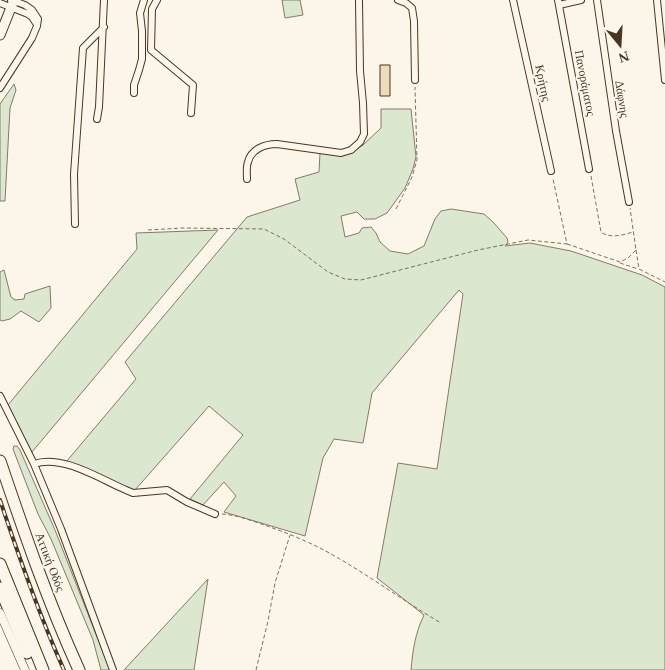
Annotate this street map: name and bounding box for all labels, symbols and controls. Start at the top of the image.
north arrow [595,20,645,70]
text: N [617,48,631,66]
street label: Πανοράματος [572,49,598,117]
street label: Κρήτης [532,64,554,103]
street label: Δάφνης [612,79,632,119]
street label: Αττική Οδός [32,531,68,594]

